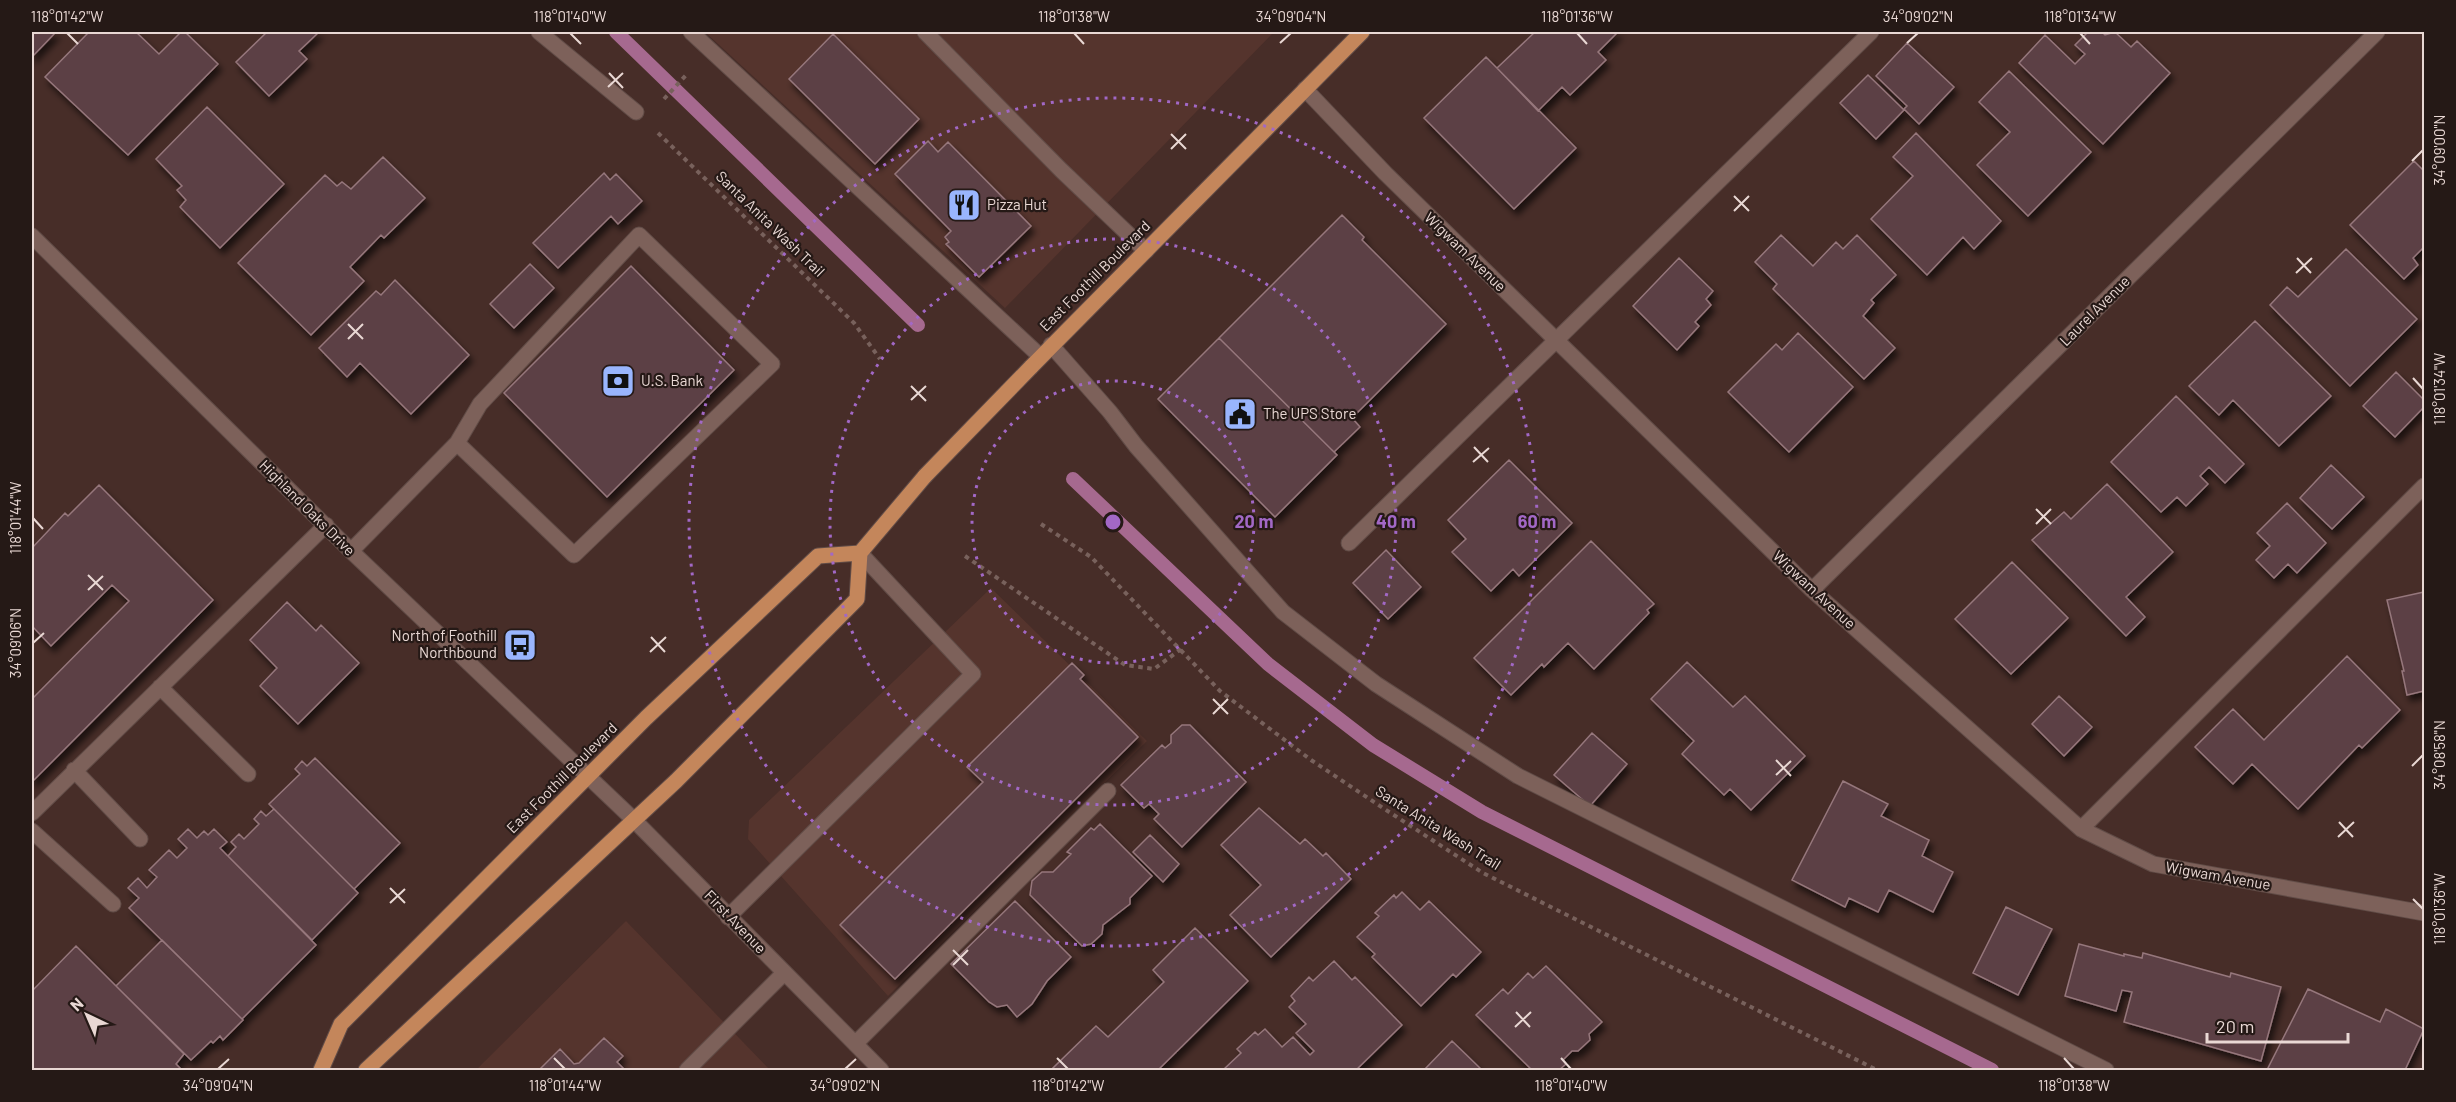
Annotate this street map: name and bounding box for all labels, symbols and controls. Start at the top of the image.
text: 118°01'42"W [31,7,103,25]
text: 118°01'40"W [533,7,607,25]
text: 118°01'38"W [1038,7,1110,25]
text: 34°09'04"N [1256,7,1326,25]
text: 118°01'36"W [1541,7,1613,25]
text: 34°09'02"N [1883,7,1953,25]
text: 118°01'34"W [2044,7,2116,25]
text: 34°09'00"N [2430,114,2448,186]
street label: Santa Anita Wash Trail [713,167,829,280]
restaurant icon: Pizza Hut [946,187,982,223]
place label: Pizza Hut [987,195,1047,213]
street label: Wigwam Avenue [1421,208,1510,295]
street label: East Foothill Boulevard [1035,216,1153,334]
street label: Laurel Avenue [2055,271,2133,349]
text: 118°01'34"W [2430,353,2448,425]
bank icon: U.S. Bank [600,363,636,399]
place label: U.S. Bank [641,371,703,389]
public building icon: The UPS Store [1222,396,1258,432]
place label: The UPS Store [1263,404,1356,422]
street label: Highland Oaks Drive [256,456,359,559]
text: 118°01'44"W [6,482,24,554]
text: 20 m [1235,510,1273,532]
text: 40 m [1376,510,1416,532]
text: 60 m [1518,510,1556,532]
centre of rings [1103,512,1123,532]
street label: Wigwam Avenue [1770,546,1860,632]
text: 34°09'06"N [6,608,24,678]
place label: North of Foothill Northbound [392,626,497,661]
bus stop icon: North of Foothill Northbound [502,627,538,663]
street label: East Foothill Boulevard [502,718,620,836]
text: 34°08'58"N [2430,720,2448,790]
street label: Santa Anita Wash Trail [1373,781,1504,873]
street label: Wigwam Avenue [2164,857,2272,893]
text: 118°01'36"W [2430,873,2448,945]
street label: First Avenue [701,886,770,957]
north arrow [57,985,117,1045]
text: N [66,993,87,1014]
scale bar [2207,1006,2348,1044]
text: 20 m [2216,1015,2254,1037]
text: 34°09'04"N [183,1076,253,1094]
text: 118°01'44"W [529,1076,601,1094]
text: 34°09'02"N [810,1076,880,1094]
text: 118°01'42"W [1032,1076,1104,1094]
text: 118°01'40"W [1534,1076,1608,1094]
text: 118°01'38"W [2038,1076,2110,1094]

